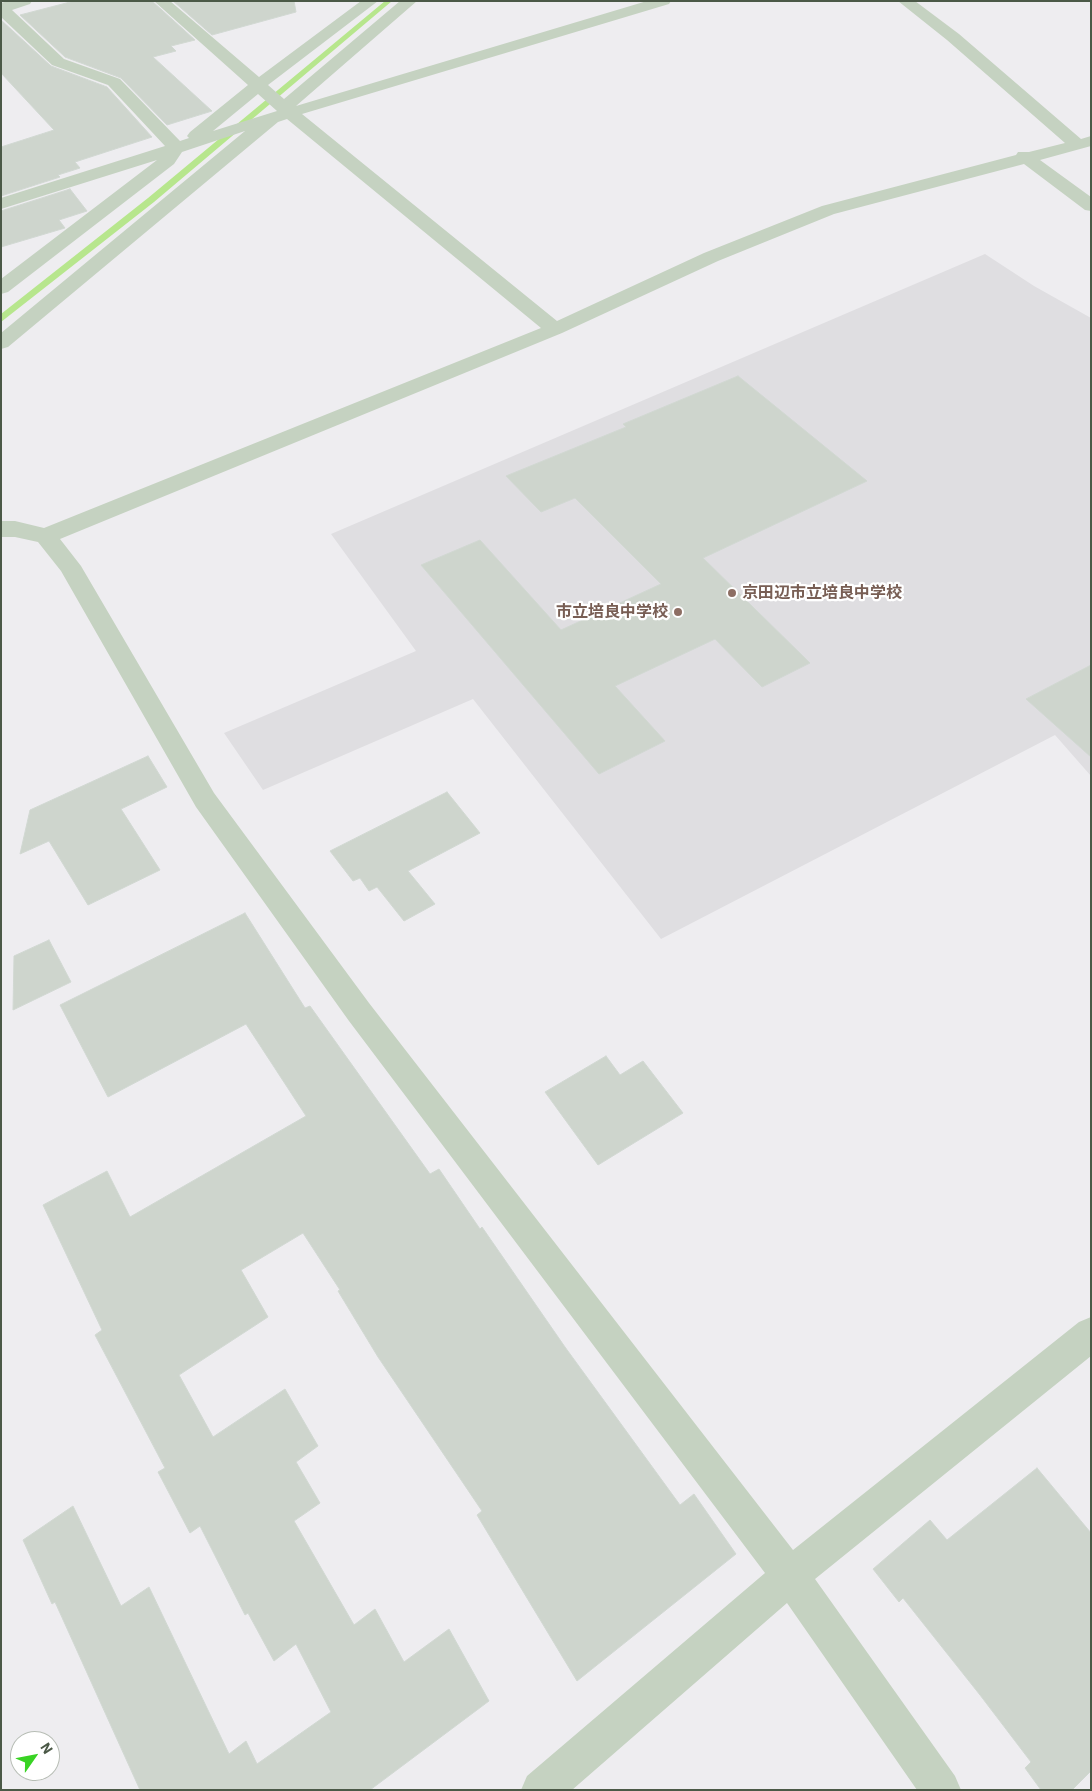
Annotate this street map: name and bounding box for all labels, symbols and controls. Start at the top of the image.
place label: 京田辺市立培良中学校 [742,583,902,603]
marker: 京田辺市立培良中学校 [726,587,738,599]
place label: 市立培良中学校 [556,602,668,622]
marker: 市立培良中学校 [672,606,684,618]
north arrow [10,1731,60,1781]
text: N [36,1739,57,1758]

